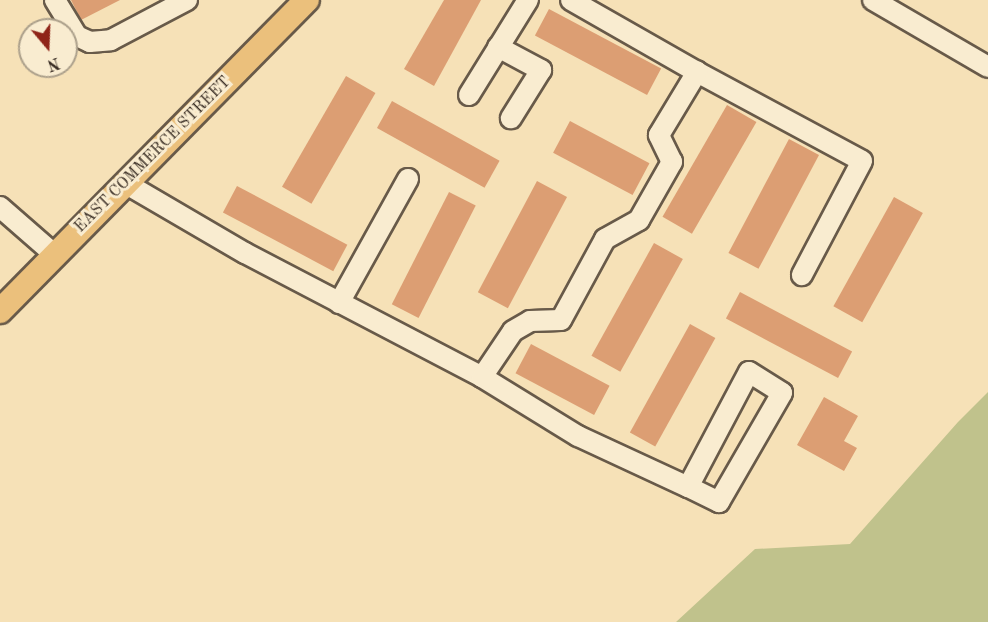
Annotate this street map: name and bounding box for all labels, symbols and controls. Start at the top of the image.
north arrow [18,18,78,78]
text: N [45,54,62,73]
street label: EAST COMMERCE STREET [71,73,235,237]

